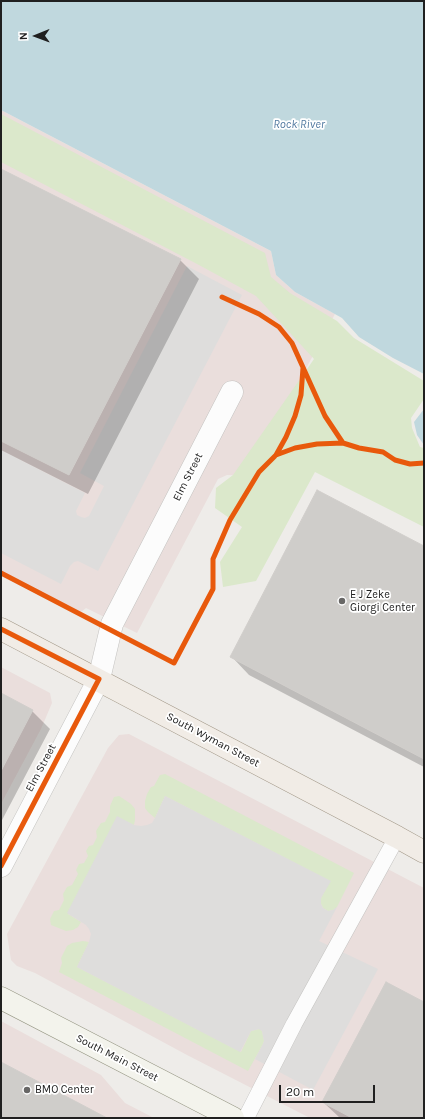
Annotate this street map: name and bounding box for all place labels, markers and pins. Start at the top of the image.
place label: E J Zeke Giorgi Center [350,588,415,614]
marker: E J Zeke Giorgi Center [337,596,347,606]
place label: BMO Center [35,1083,94,1097]
marker: BMO Center [22,1085,32,1095]

